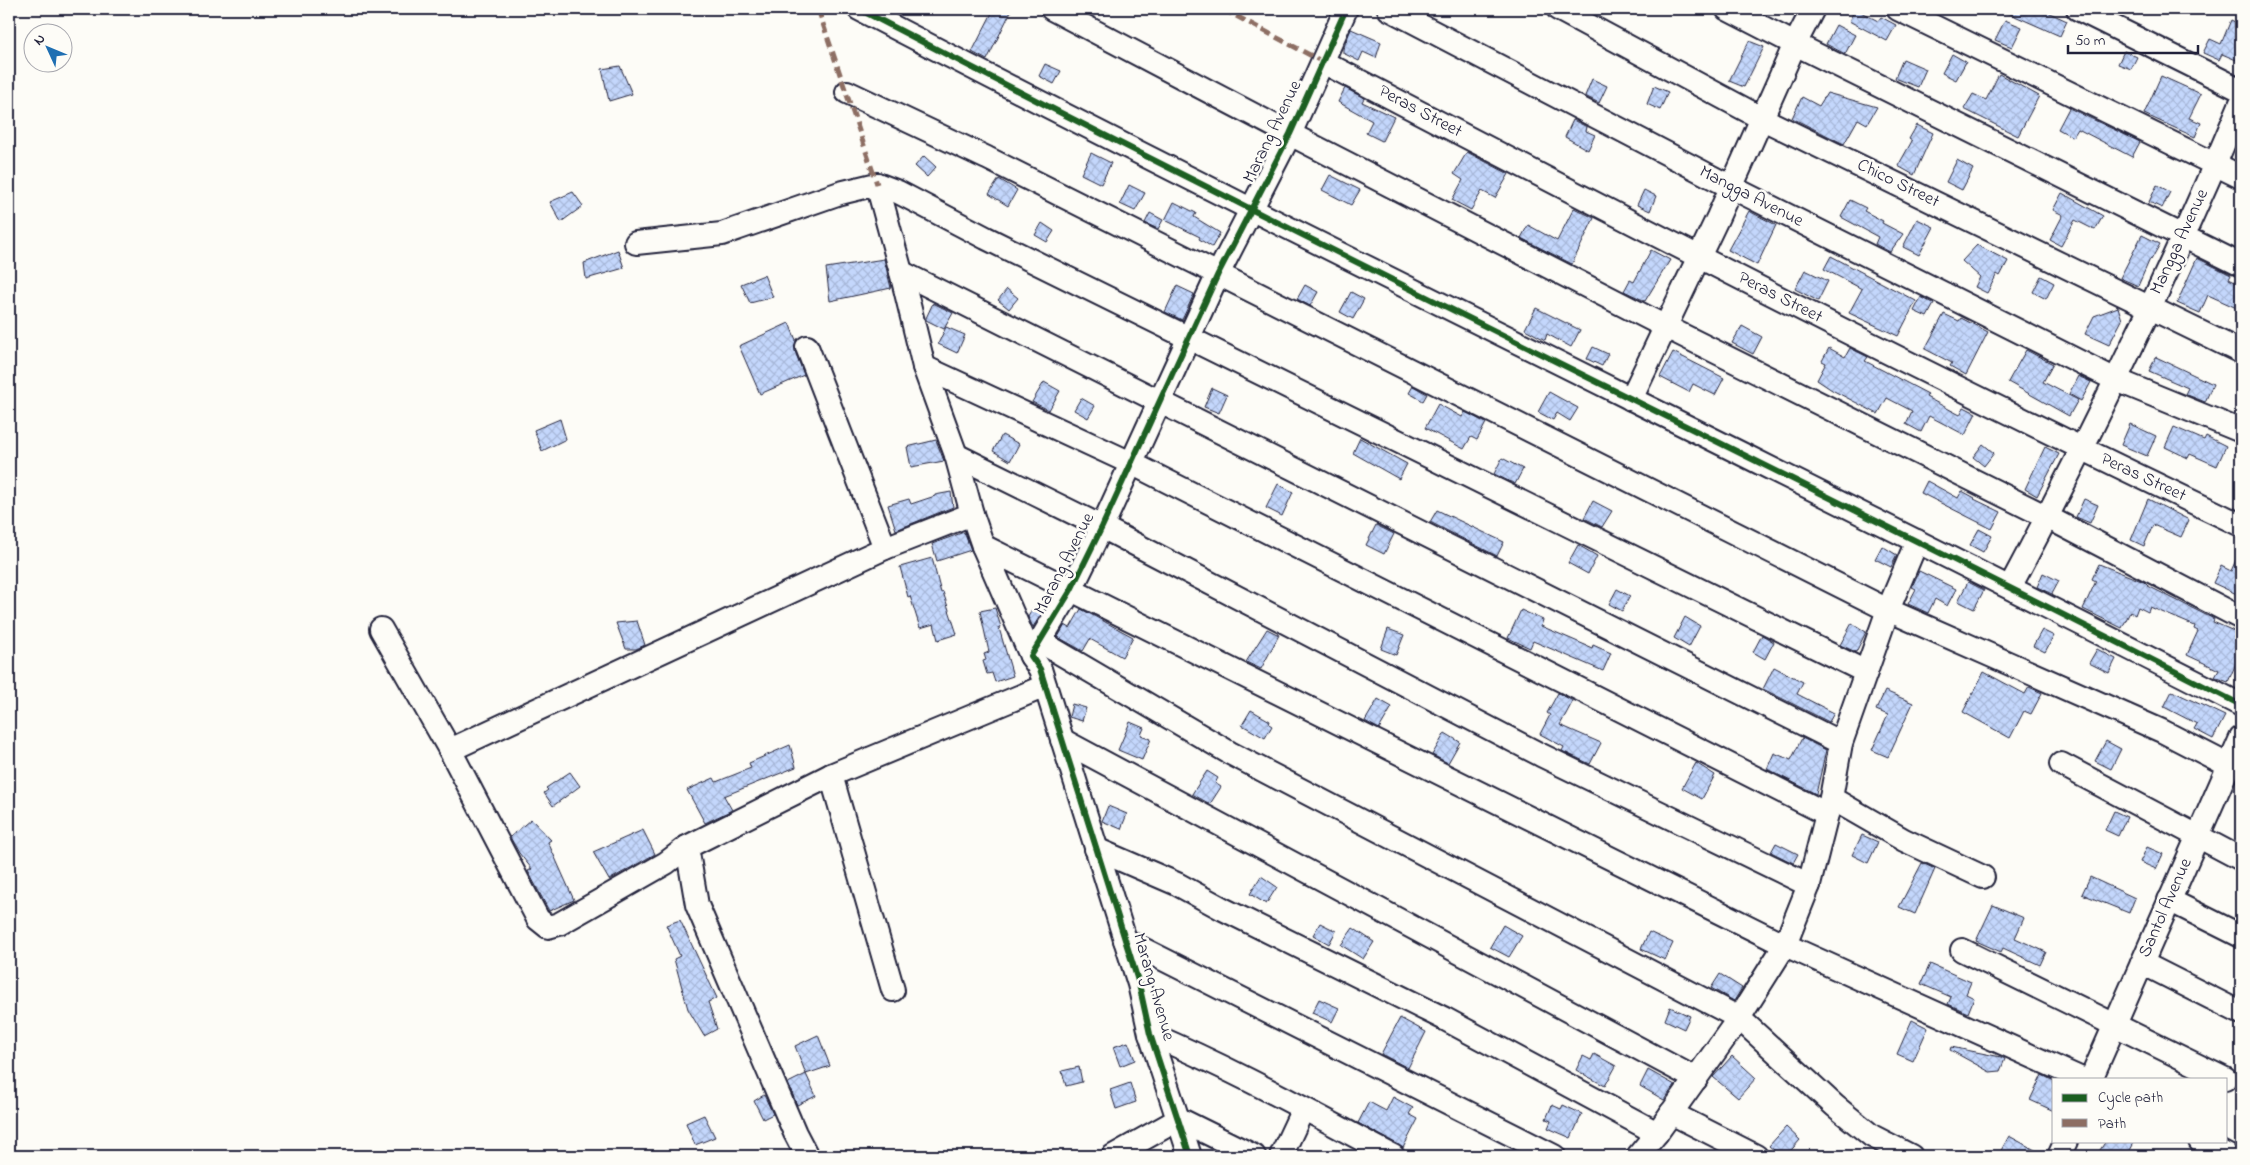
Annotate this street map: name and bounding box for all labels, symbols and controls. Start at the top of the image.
north arrow [22,22,72,72]
scale bar [2068,22,2198,54]
text: N [29,29,51,51]
text: 50 m [2075,30,2106,52]
street label: Marang Avenue [1237,75,1310,188]
street label: Peras Street [1373,79,1467,145]
street label: Chico Street [1852,153,1944,215]
street label: Mangga Avenue [1694,160,1808,236]
street label: Mangga Avenue [2144,184,2217,299]
street label: Peras Street [1733,266,1827,330]
street label: Peras Street [2096,447,2190,509]
street label: Marang Avenue [1028,508,1103,620]
street label: Santol Avenue [2132,853,2200,962]
street label: Marang Avenue [1124,930,1181,1045]
legend [2052,1078,2228,1142]
text: Cycle path [2098,1087,2163,1110]
text: Path [2098,1113,2126,1135]

